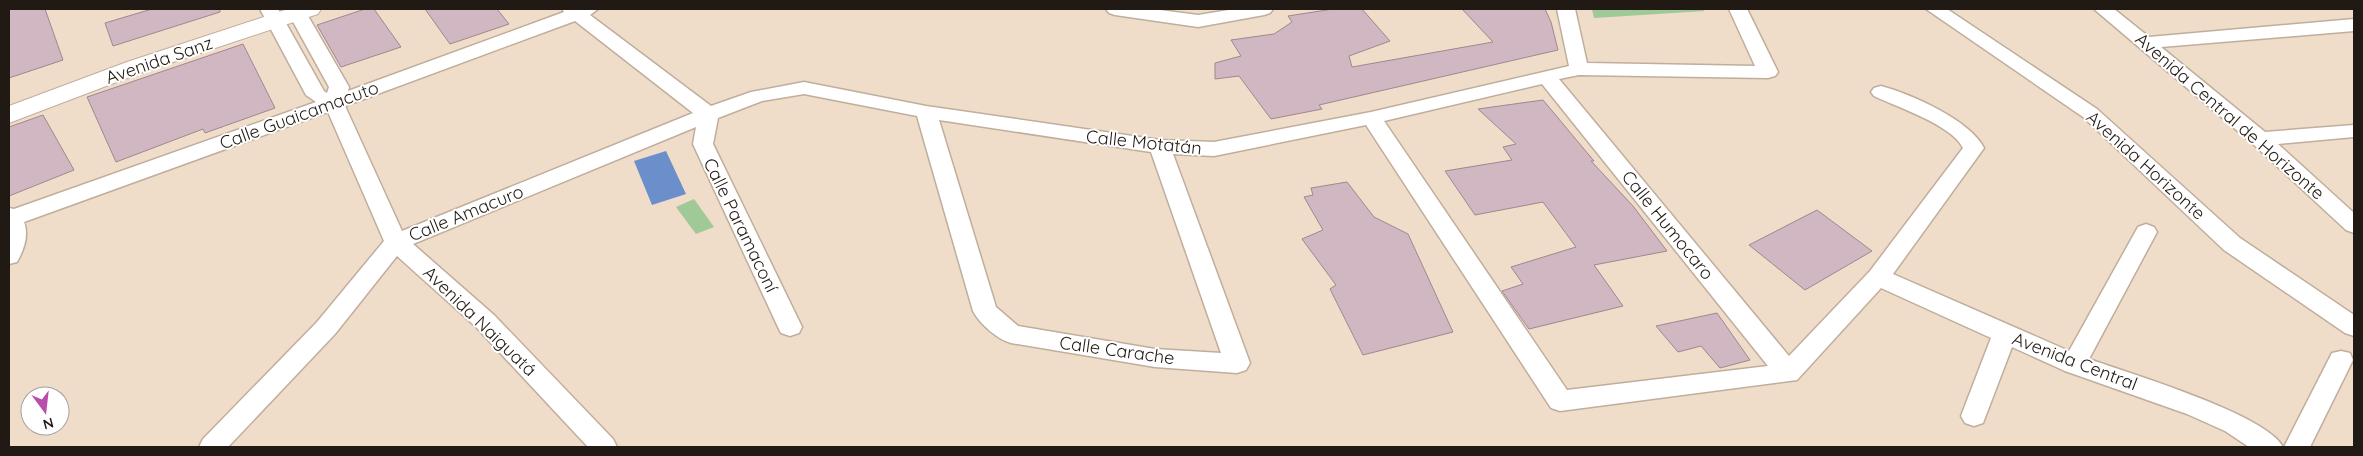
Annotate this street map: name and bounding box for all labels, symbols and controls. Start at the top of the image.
street label: Avenida Central de Horizonte [2131,27,2329,205]
street label: Avenida Sanz [102,31,216,89]
street label: Calle Guaicamacuto [216,76,382,154]
street label: Avenida Horizonte [2082,106,2210,224]
street label: Calle Motatán [1085,124,1203,160]
street label: Calle Paramaconí [698,154,784,296]
street label: Calle Humocaro [1617,166,1719,284]
street label: Calle Amacuro [405,180,527,246]
street label: Avenida Naiguatá [418,261,542,381]
street label: Avenida Central [2009,327,2141,395]
street label: Calle Carache [1058,331,1176,369]
north arrow [20,386,70,436]
text: N [41,414,56,434]

